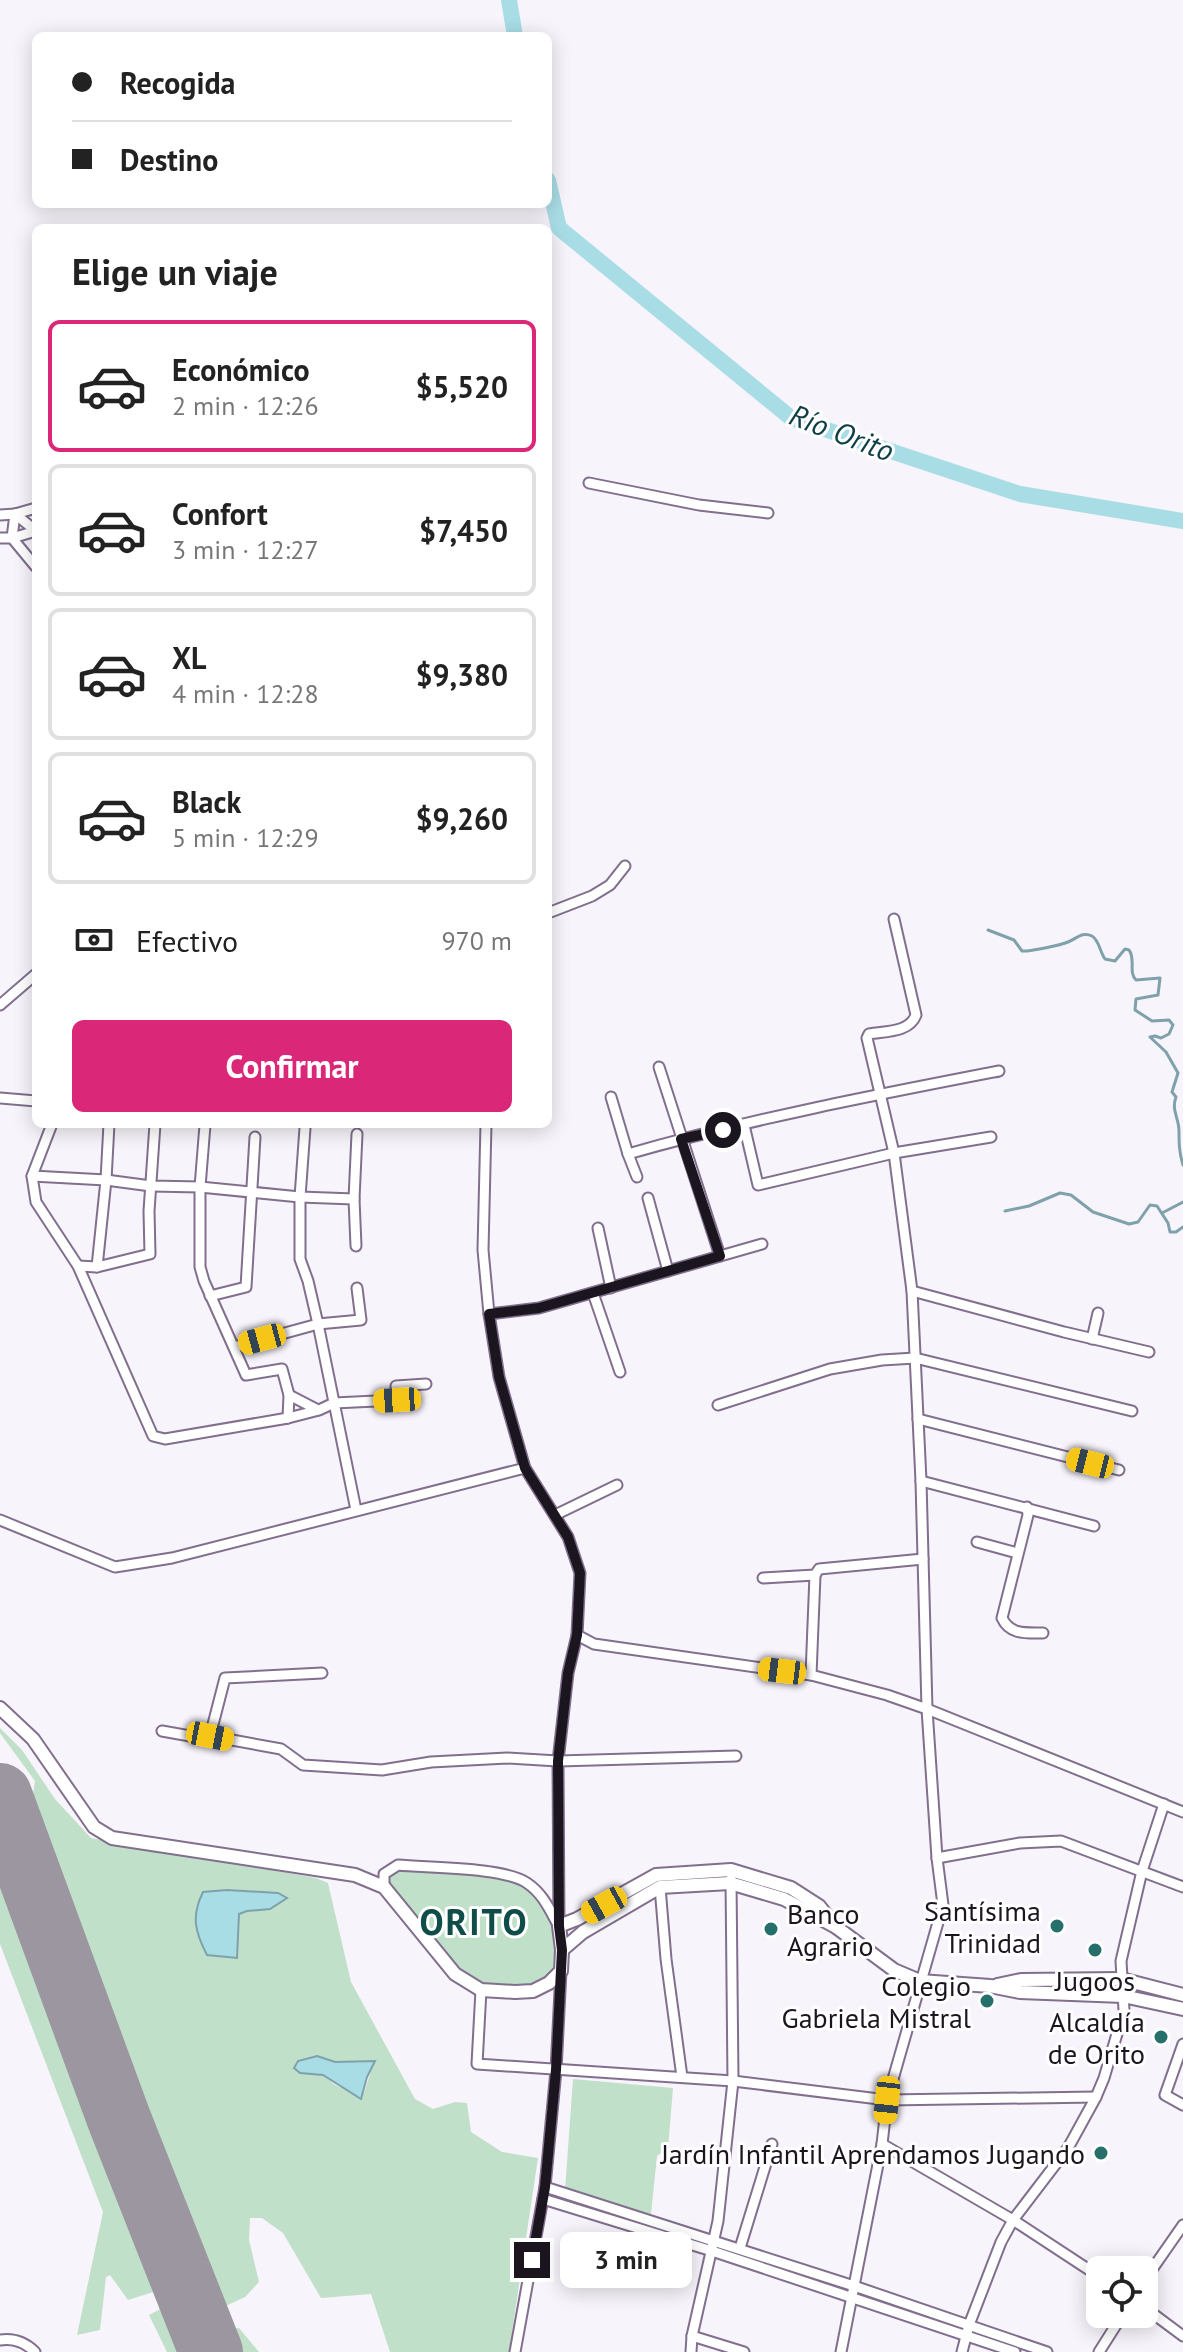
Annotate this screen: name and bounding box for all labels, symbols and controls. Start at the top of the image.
text: Recogida [120,63,236,102]
text: Destino [120,140,218,179]
text: Elige un viaje [72,248,278,295]
icon: car [76,350,148,422]
text: Económico [172,350,310,389]
text: $5,520 [415,367,508,406]
text: 2 min · 12:26 [172,389,319,422]
water label: Río Orito [784,394,900,470]
icon: car [76,494,148,566]
text: Confort [172,494,268,533]
text: $7,450 [419,511,508,550]
text: 3 min · 12:27 [172,533,319,566]
icon: car [76,638,148,710]
text: XL [172,638,206,677]
text: $9,380 [415,655,508,694]
text: 4 min · 12:28 [172,677,319,710]
icon: car [76,782,148,854]
text: Black [172,782,241,821]
text: $9,260 [415,799,508,838]
text: 5 min · 12:29 [172,821,319,854]
icon: cash [72,918,116,962]
text: Efectivo [136,921,238,960]
text: 970 m [441,924,512,957]
button: Confirmar [72,1020,512,1112]
route start [705,1112,741,1148]
car [236,1321,288,1357]
car [372,1387,422,1413]
car [1064,1446,1116,1480]
car [757,1656,807,1686]
car [184,1720,236,1752]
car [577,1883,631,1927]
place label: Santísima Trinidad [924,1892,1041,1961]
place label: Banco Agrario [787,1895,874,1964]
district label: ORITO [419,1898,529,1945]
marker: Santísima Trinidad [1048,1917,1066,1935]
marker: Banco Agrario [762,1920,780,1938]
marker: Jugoos [1086,1941,1104,1959]
place label: Jugoos [1054,1962,1135,1999]
place label: Colegio Gabriela Mistral [782,1967,971,2036]
marker: Colegio Gabriela Mistral [978,1992,996,2010]
place label: Alcaldía de Orito [1048,2003,1145,2072]
marker: Alcaldía de Orito [1152,2028,1170,2046]
car [873,2075,901,2125]
place label: Jardín Infantil Aprendamos Jugando [660,2135,1085,2172]
marker: Jardín Infantil Aprendamos Jugando [1092,2144,1110,2162]
callout: 3 min [560,2232,692,2288]
route end [514,2242,550,2278]
text: 3 min [594,2243,658,2276]
map controls [1086,2256,1158,2328]
button: locate [1086,2256,1158,2328]

